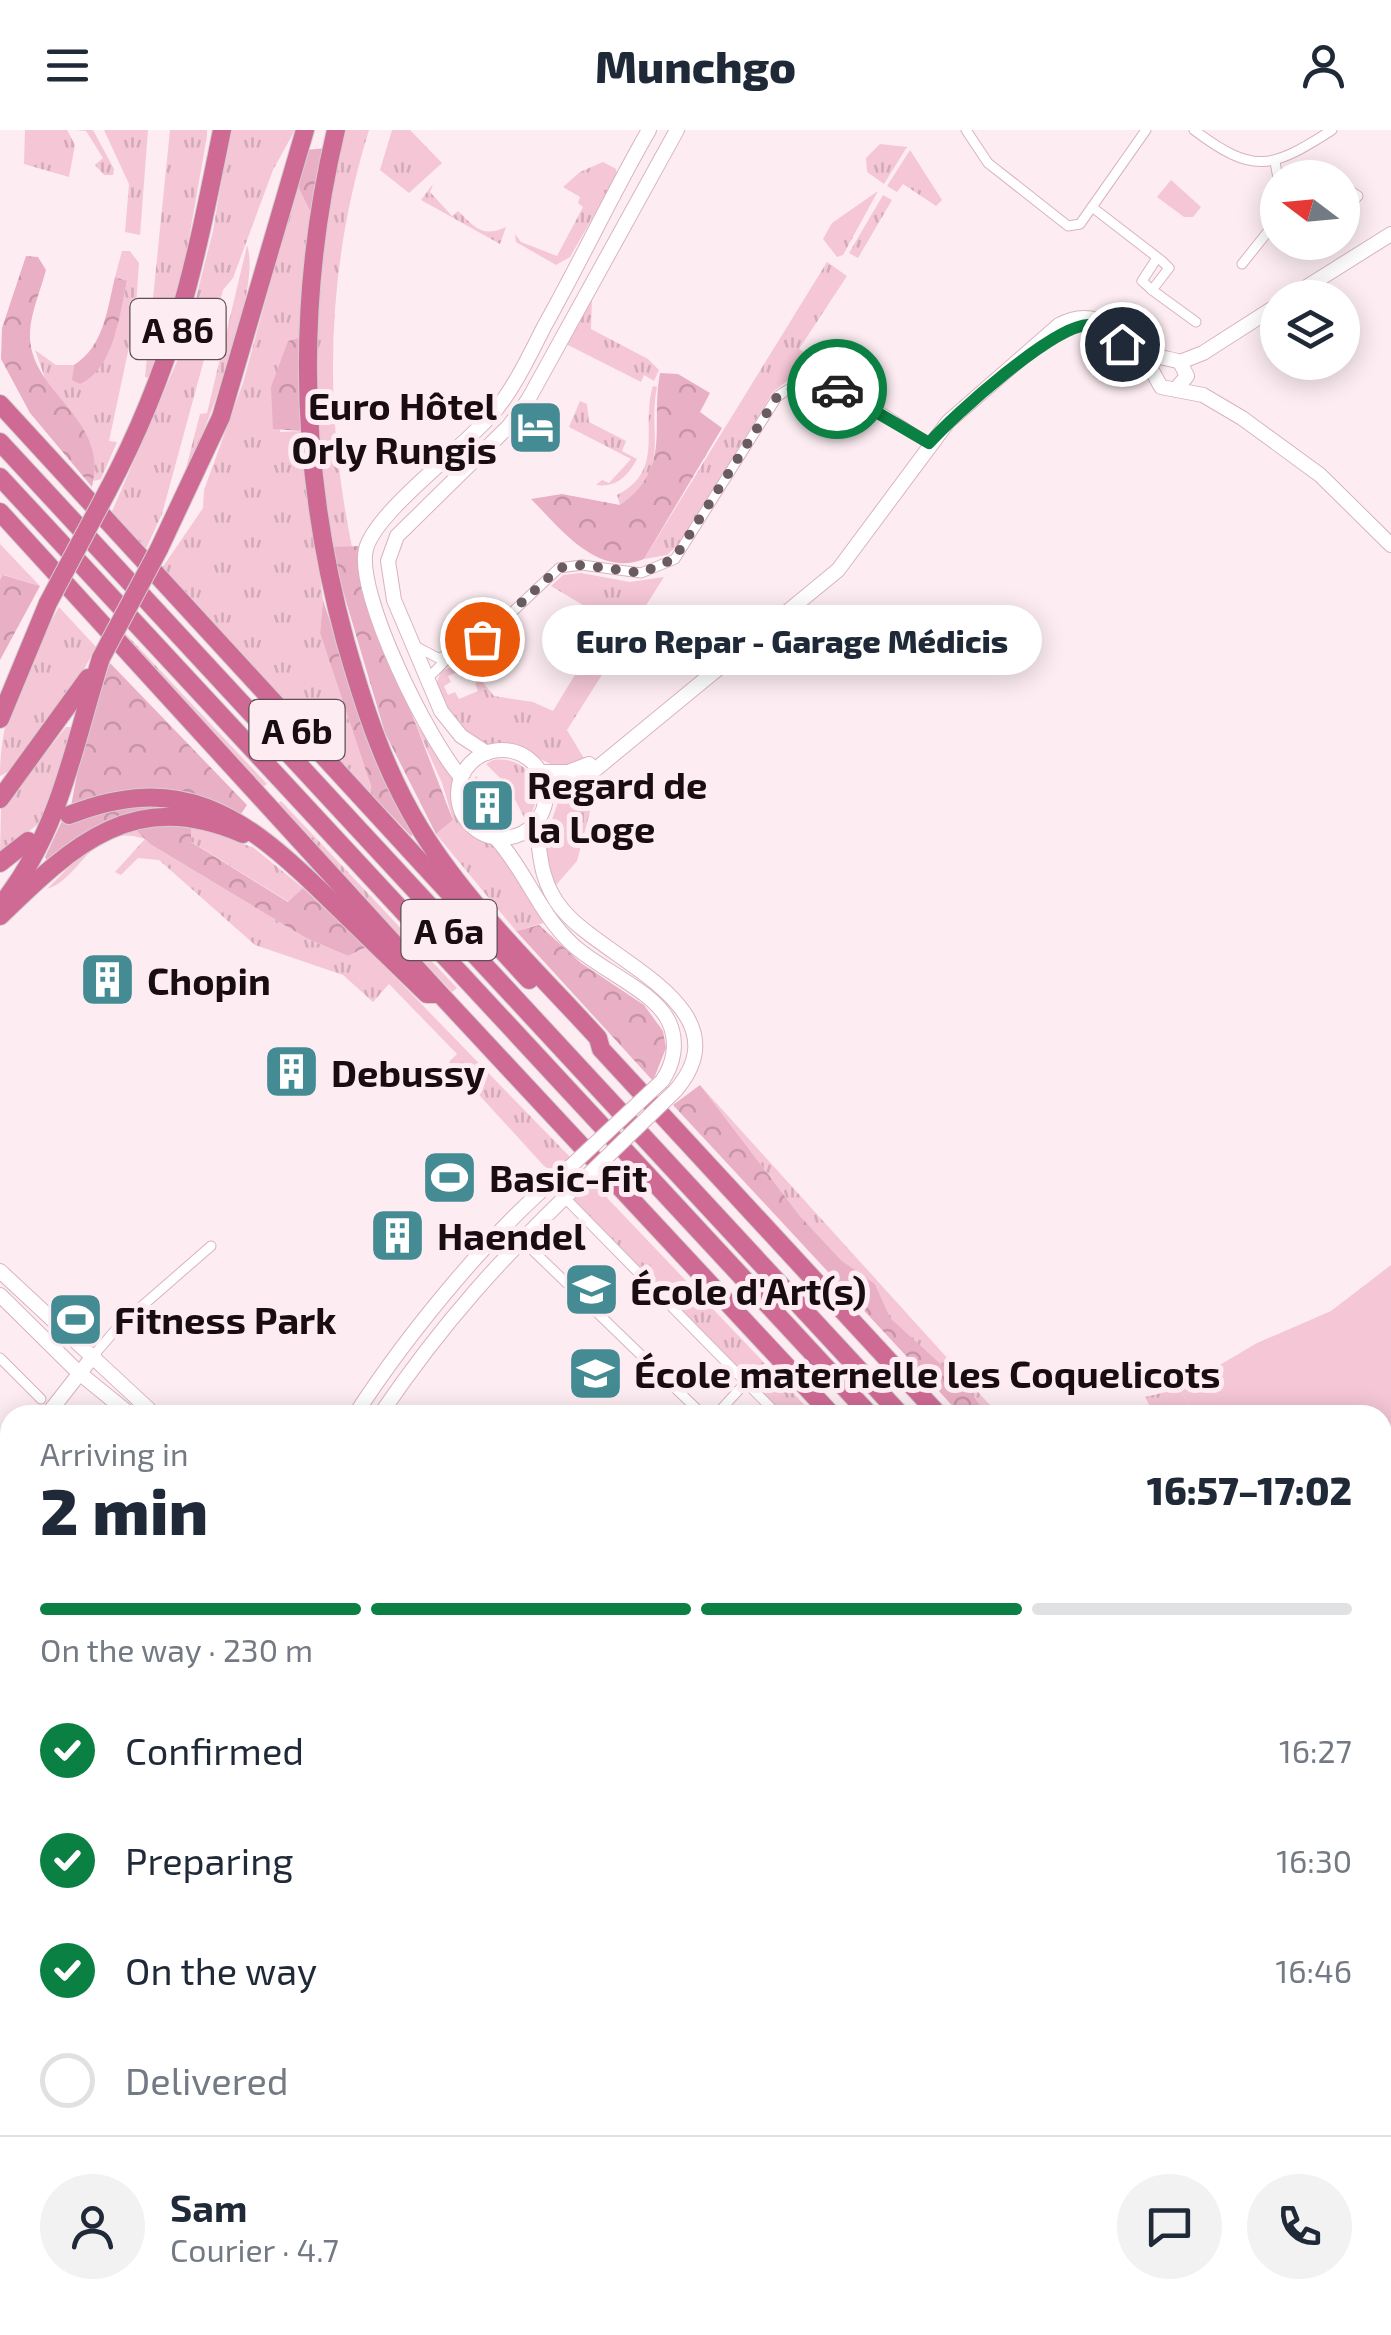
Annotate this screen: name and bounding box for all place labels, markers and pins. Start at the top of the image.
pin [1080,302,1165,387]
place label: Euro Hôtel Orly Rungis [292,382,498,472]
hotel icon: Euro Hôtel Orly Rungis [506,397,566,457]
pin [440,597,525,682]
callout: Euro Repar - Garage Médicis [542,604,1042,674]
place label: Regard de la Loge [527,761,707,851]
building icon: Regard de la Loge [458,776,518,836]
building icon: Chopin [78,950,138,1010]
place label: Chopin [147,957,271,1003]
building icon: Debussy [262,1042,322,1102]
place label: Debussy [331,1049,486,1095]
sports icon: Basic-Fit [420,1147,480,1207]
place label: Basic-Fit [489,1154,648,1200]
building icon: Haendel [368,1205,428,1265]
place label: Haendel [437,1212,586,1258]
school or university icon: École d'Art(s) [561,1260,621,1320]
place label: École d'Art(s) [630,1267,866,1313]
sports icon: Fitness Park [45,1289,105,1349]
place label: Fitness Park [114,1296,337,1342]
school or university icon: École maternelle les Coquelicots [565,1343,625,1403]
place label: École maternelle les Coquelicots [634,1350,1220,1396]

